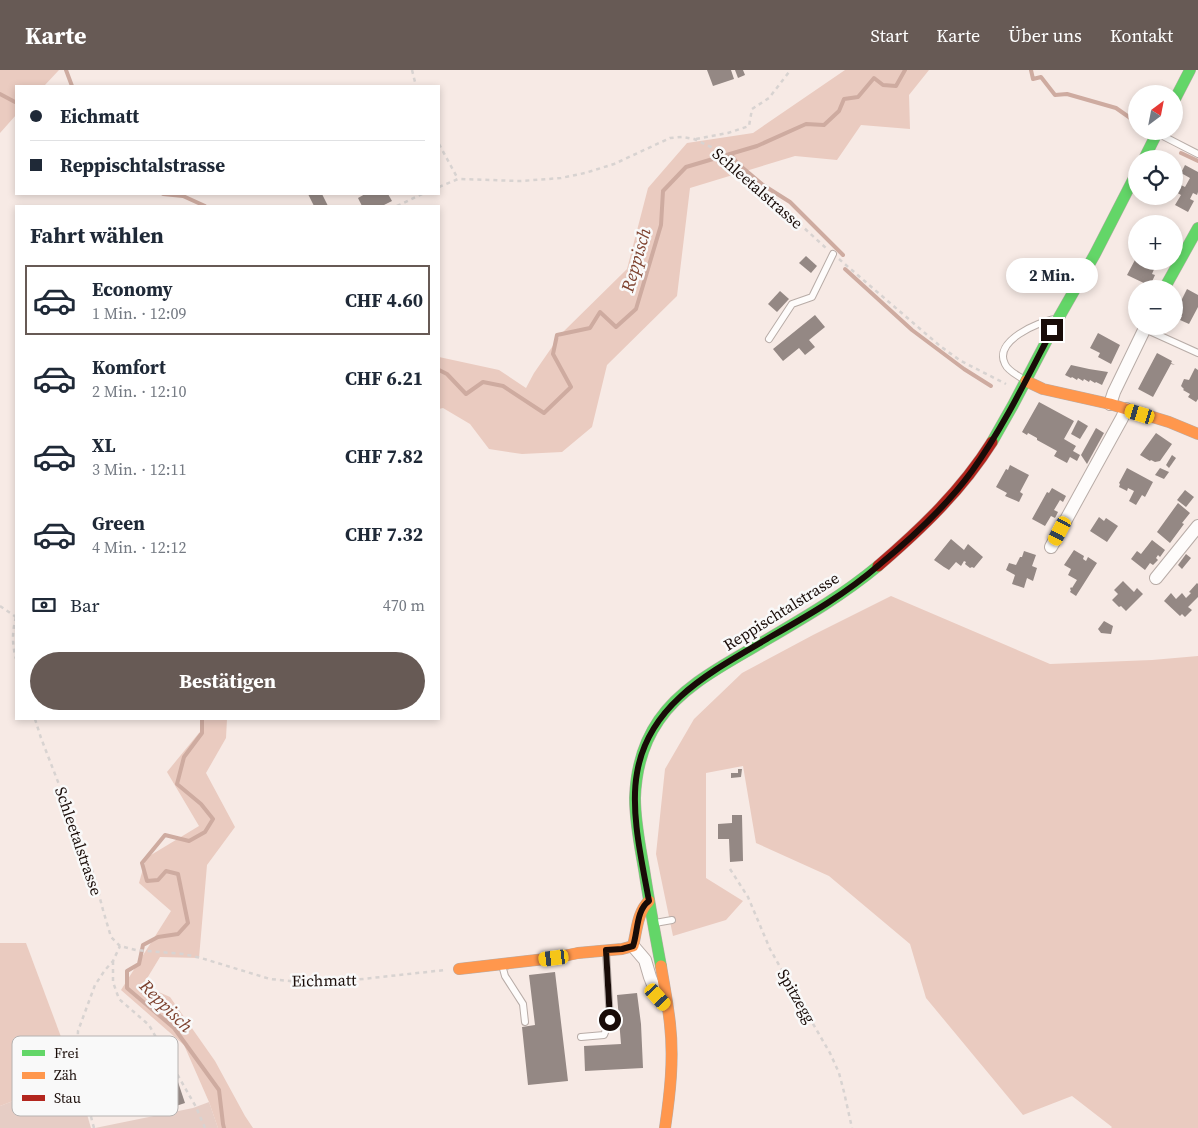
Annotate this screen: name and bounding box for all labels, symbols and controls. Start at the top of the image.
text: Karte [25,19,86,52]
text: Start [871,23,908,48]
text: Karte [936,23,980,48]
text: Über uns [1008,23,1082,48]
text: Kontakt [1110,23,1173,48]
north arrow [1128,85,1182,140]
map controls [1128,85,1183,335]
text: Eichmatt [60,103,139,129]
street label: Schleetalstrasse [708,142,808,234]
button: locate [1128,150,1183,205]
text: Reppischtalstrasse [60,152,225,178]
button: + [1128,215,1183,270]
text: Fahrt wählen [30,220,164,250]
water label: Reppisch [614,225,657,296]
callout: 2 Min. [1006,258,1098,292]
text: 2 Min. [1029,264,1075,286]
text: Economy [92,276,173,302]
icon: car [32,278,77,323]
button: − [1128,280,1183,335]
text: CHF 4.60 [345,287,423,313]
text: 1 Min. · 12:09 [92,302,186,324]
route end [1041,319,1063,341]
text: Komfort [92,354,166,380]
icon: car [32,356,77,401]
text: CHF 6.21 [345,365,423,391]
text: 2 Min. · 12:10 [92,380,186,402]
car [1123,402,1156,426]
text: XL [92,432,115,458]
icon: car [32,434,77,479]
text: CHF 7.82 [345,443,423,469]
text: 3 Min. · 12:11 [92,458,186,480]
text: Green [92,510,145,536]
icon: car [32,512,77,557]
car [1046,514,1073,548]
text: CHF 7.32 [345,521,423,547]
text: 4 Min. · 12:12 [92,536,186,558]
street label: Reppischtalstrasse [719,567,843,655]
icon: cash [30,591,58,619]
text: Bar [70,592,100,618]
text: 470 m [383,594,425,616]
button: Bestätigen [30,652,425,710]
street label: Schleetalstrasse [50,784,108,898]
car [538,949,569,967]
street label: Spitzegg [773,965,821,1027]
street label: Eichmatt [291,968,357,992]
water label: Reppisch [133,973,199,1038]
car [642,981,673,1013]
route start [599,1009,621,1031]
legend [12,1036,178,1116]
text: Frei [54,1043,79,1063]
text: Zäh [54,1065,77,1085]
text: Stau [54,1088,81,1108]

